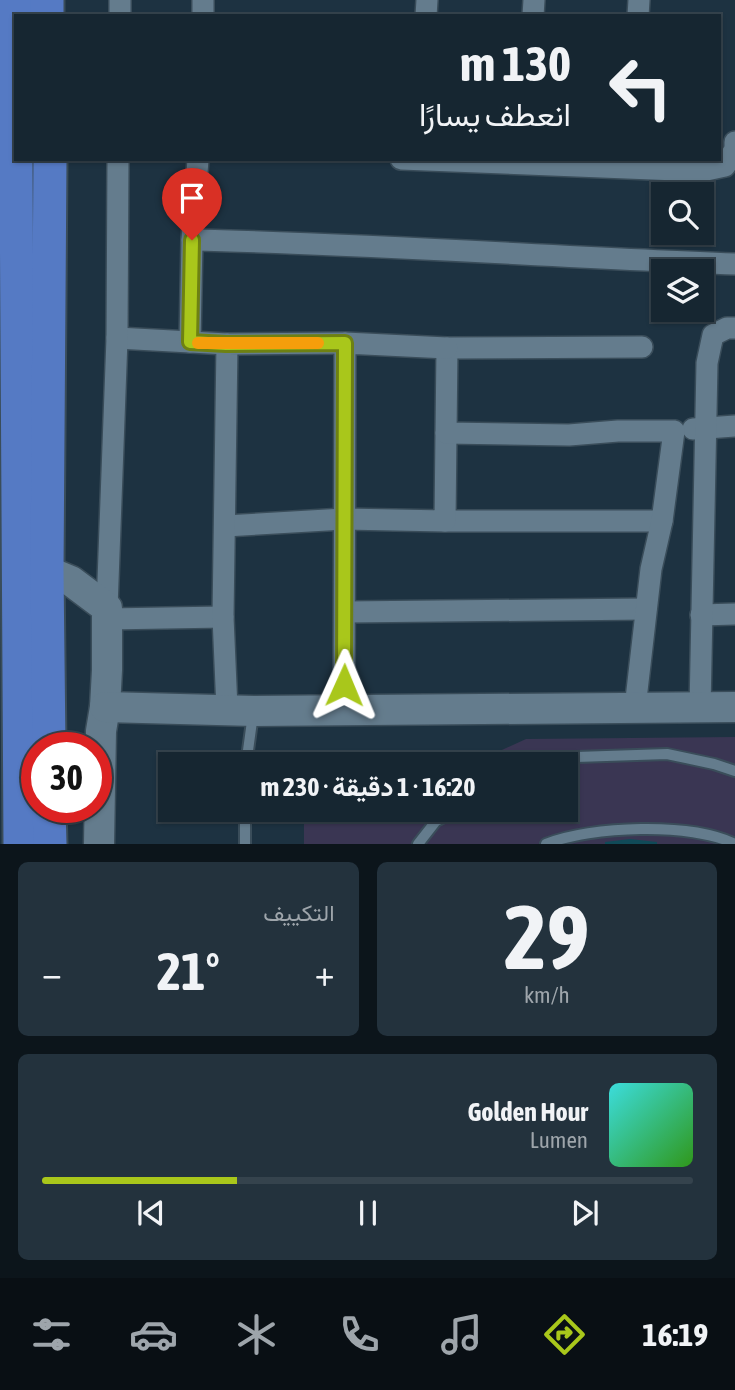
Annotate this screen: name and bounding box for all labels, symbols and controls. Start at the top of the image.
text: 130 m [460,35,571,91]
icon: left [595,42,686,133]
text: انعطف يسارًا [419,96,571,133]
pin [162,168,222,240]
icon: arrive [173,179,211,217]
map controls [651,182,714,322]
button: search [651,182,714,245]
button: layers [651,259,714,322]
position arrow [307,648,381,722]
speed limit sign: 30 [21,732,112,823]
text: 16:20 · 1 دقيقة · 230 m [261,772,475,802]
text: 29 [504,884,590,988]
text: التكييف [263,900,335,926]
text: 21° [157,941,220,1001]
text: − [42,951,62,994]
text: + [315,951,334,994]
text: km/h [524,982,570,1008]
text: Golden Hour [468,1097,588,1127]
text: Lumen [530,1127,588,1153]
icon: previous [132,1194,170,1232]
icon: pause [349,1194,387,1232]
icon: next [566,1194,604,1232]
icon: filters [27,1310,76,1359]
icon: car [129,1310,178,1359]
icon: climate [232,1310,281,1359]
icon: phone [335,1310,384,1359]
icon: music [437,1310,486,1359]
icon: directions [540,1310,589,1359]
text: 16:19 [642,1316,708,1353]

